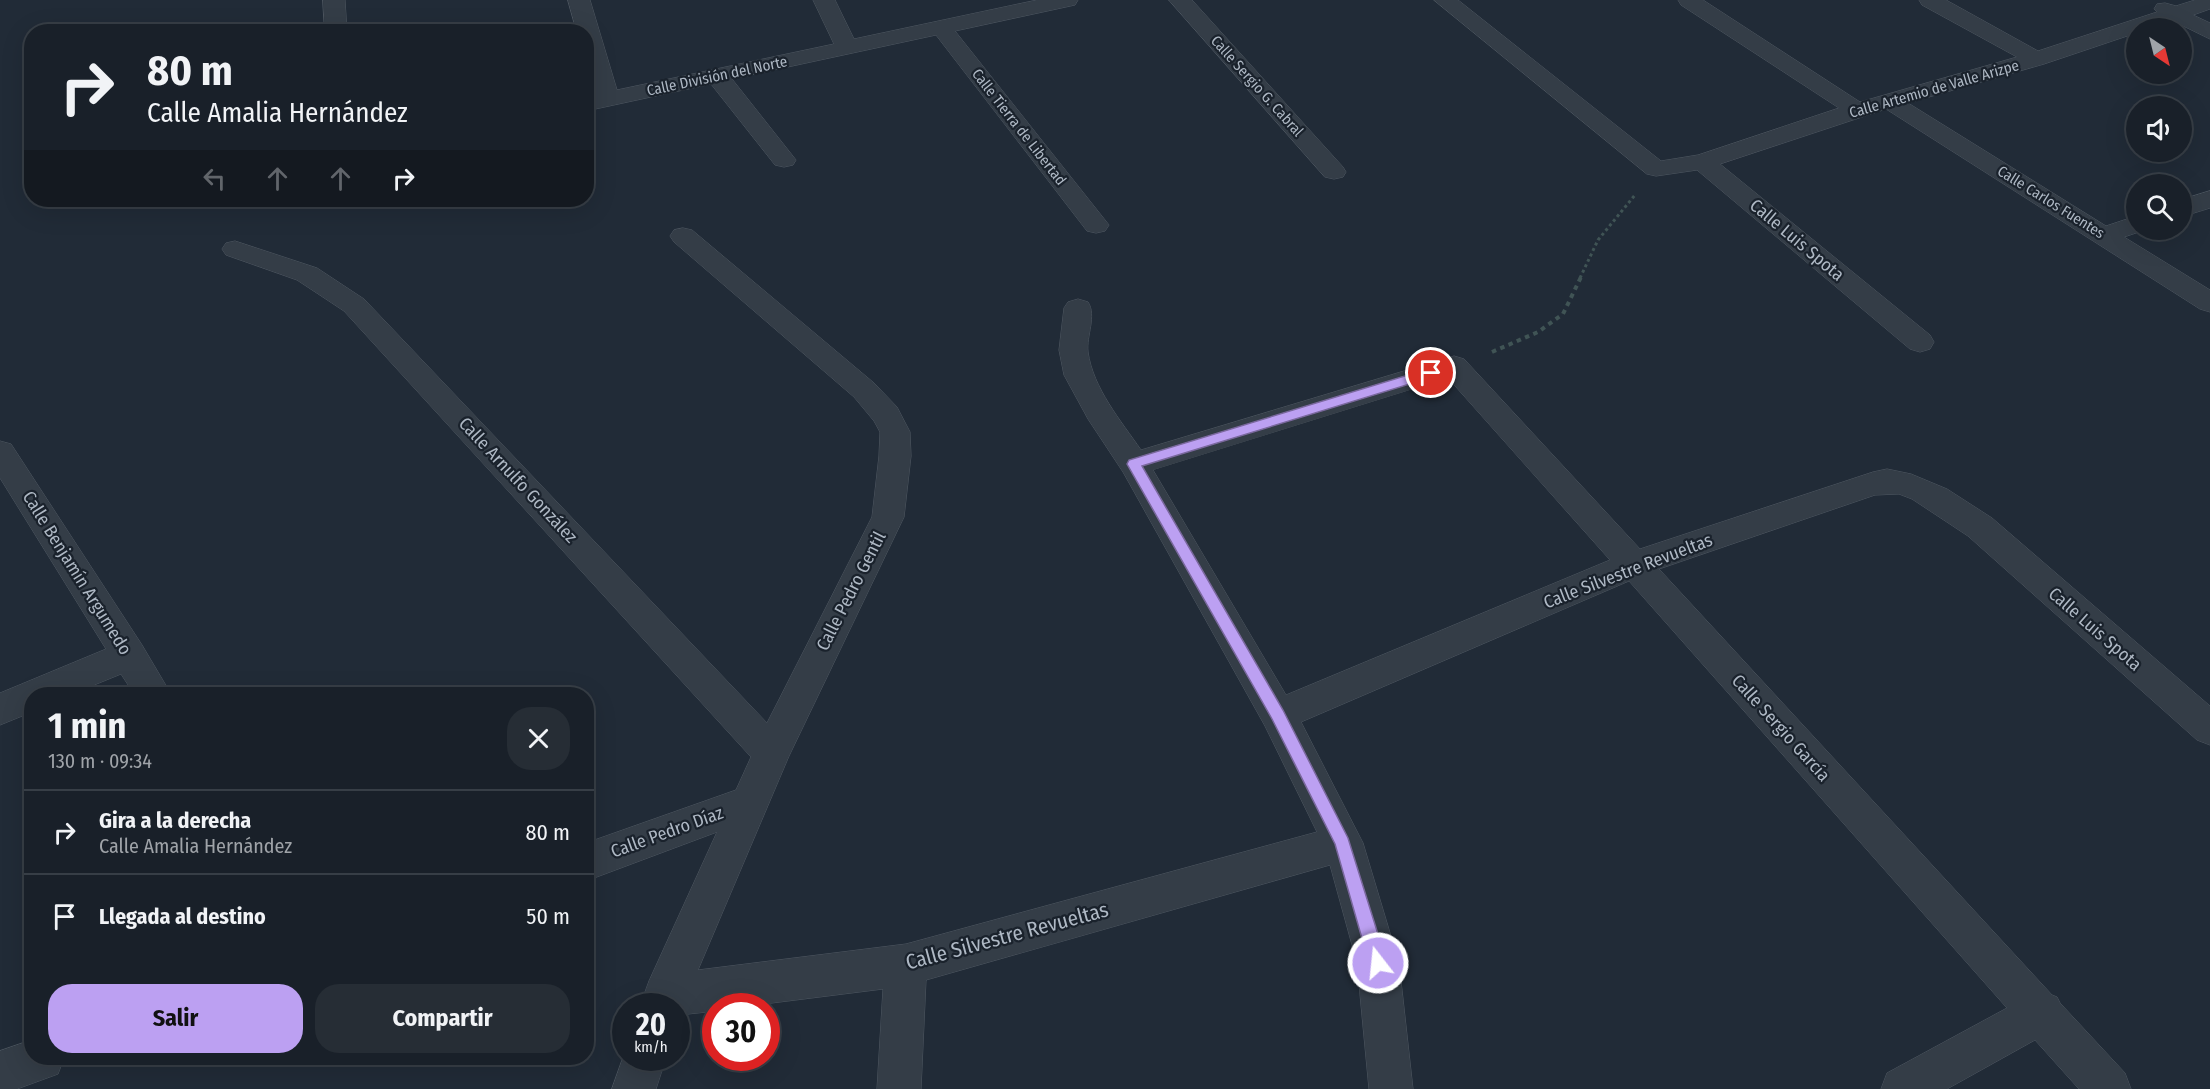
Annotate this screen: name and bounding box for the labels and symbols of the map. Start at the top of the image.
north arrow [2126,18,2192,84]
street label: Calle Sergio G. Cabral [1207,32,1307,140]
street label: Calle División del Norte [645,52,789,100]
street label: Calle Artemio de Valle Arizpe [1847,56,2021,122]
street label: Calle Tierra de Libertad [968,65,1070,189]
street label: Calle Carlos Fuentes [1994,162,2108,242]
street label: Calle Luis Spota [1745,194,1849,286]
pin [1405,347,1456,398]
street label: Calle Arnulfo González [454,413,582,547]
street label: Calle Benjamín Argumedo [18,487,136,659]
street label: Calle Pedro Gentil [811,527,891,654]
street label: Calle Silvestre Revueltas [1540,529,1716,613]
street label: Calle Luis Spota [2044,583,2146,676]
street label: Calle Sergio García [1727,670,1835,786]
street label: Calle Pedro Díaz [608,801,726,863]
street label: Calle Silvestre Revueltas [903,896,1111,976]
position arrow [1346,931,1410,995]
speed limit sign: 30 [702,993,780,1071]

